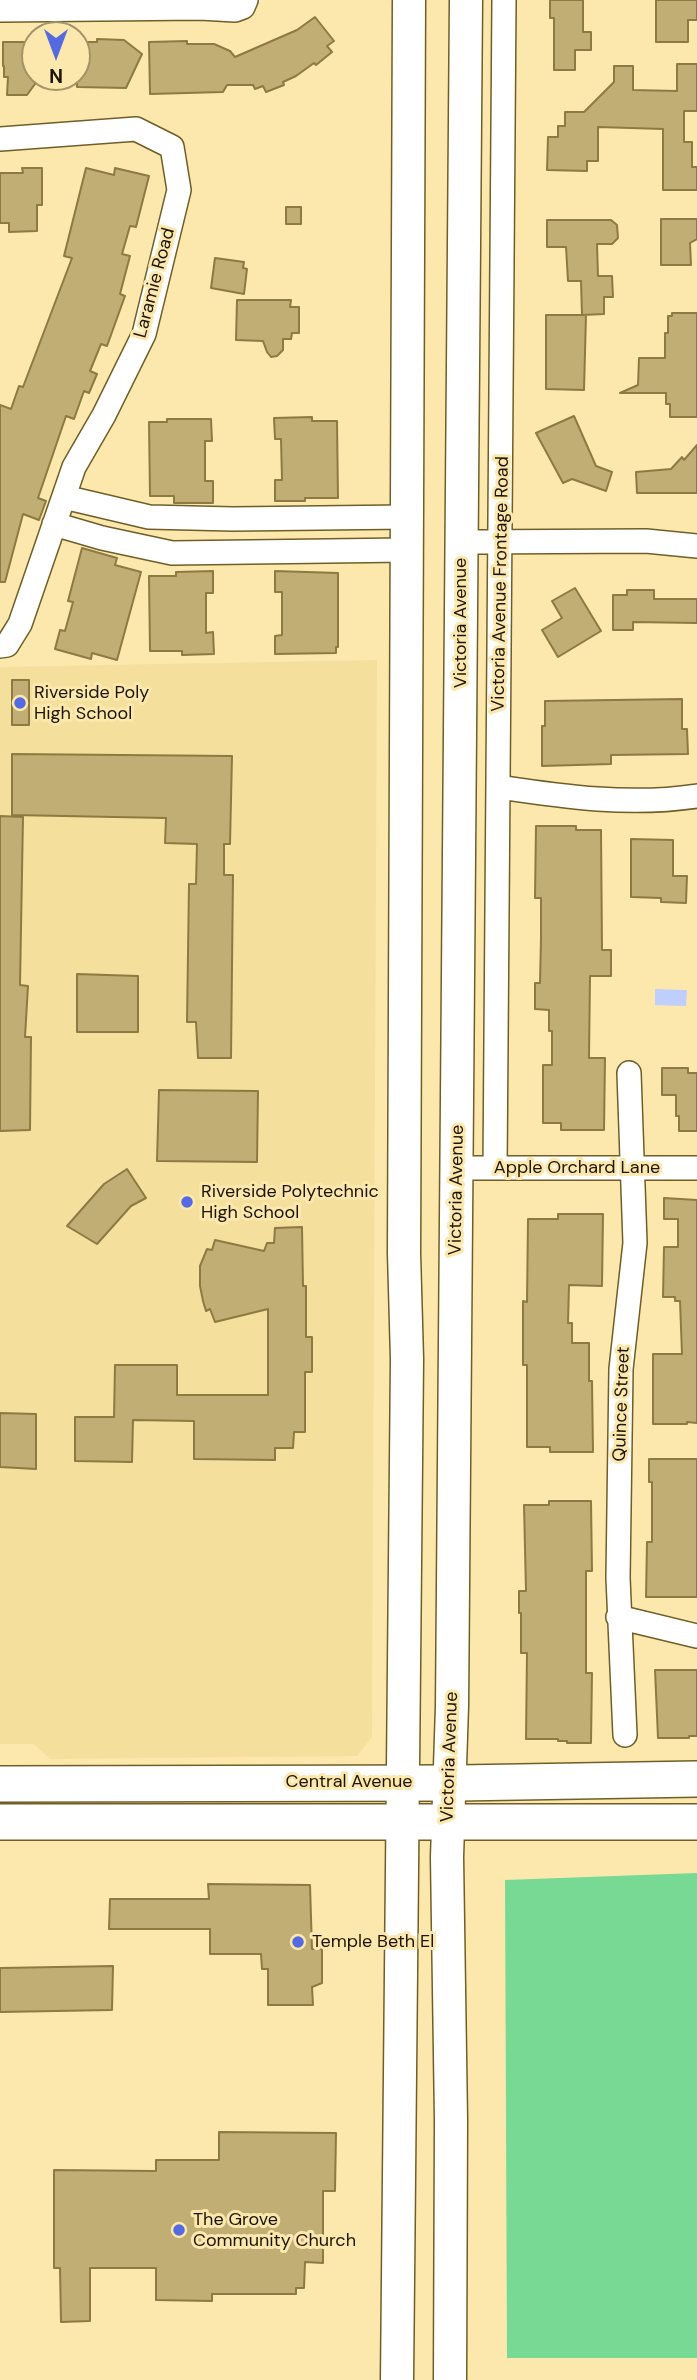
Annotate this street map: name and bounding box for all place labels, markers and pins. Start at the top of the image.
place label: Riverside Poly High School [34,682,149,724]
marker: Riverside Poly High School [12,695,28,711]
place label: Riverside Polytechnic High School [201,1181,379,1224]
marker: Riverside Polytechnic High School [179,1194,195,1210]
place label: Temple Beth El [312,1931,434,1953]
marker: Temple Beth El [290,1934,306,1950]
place label: The Grove Community Church [193,2209,356,2252]
marker: The Grove Community Church [171,2222,187,2238]

